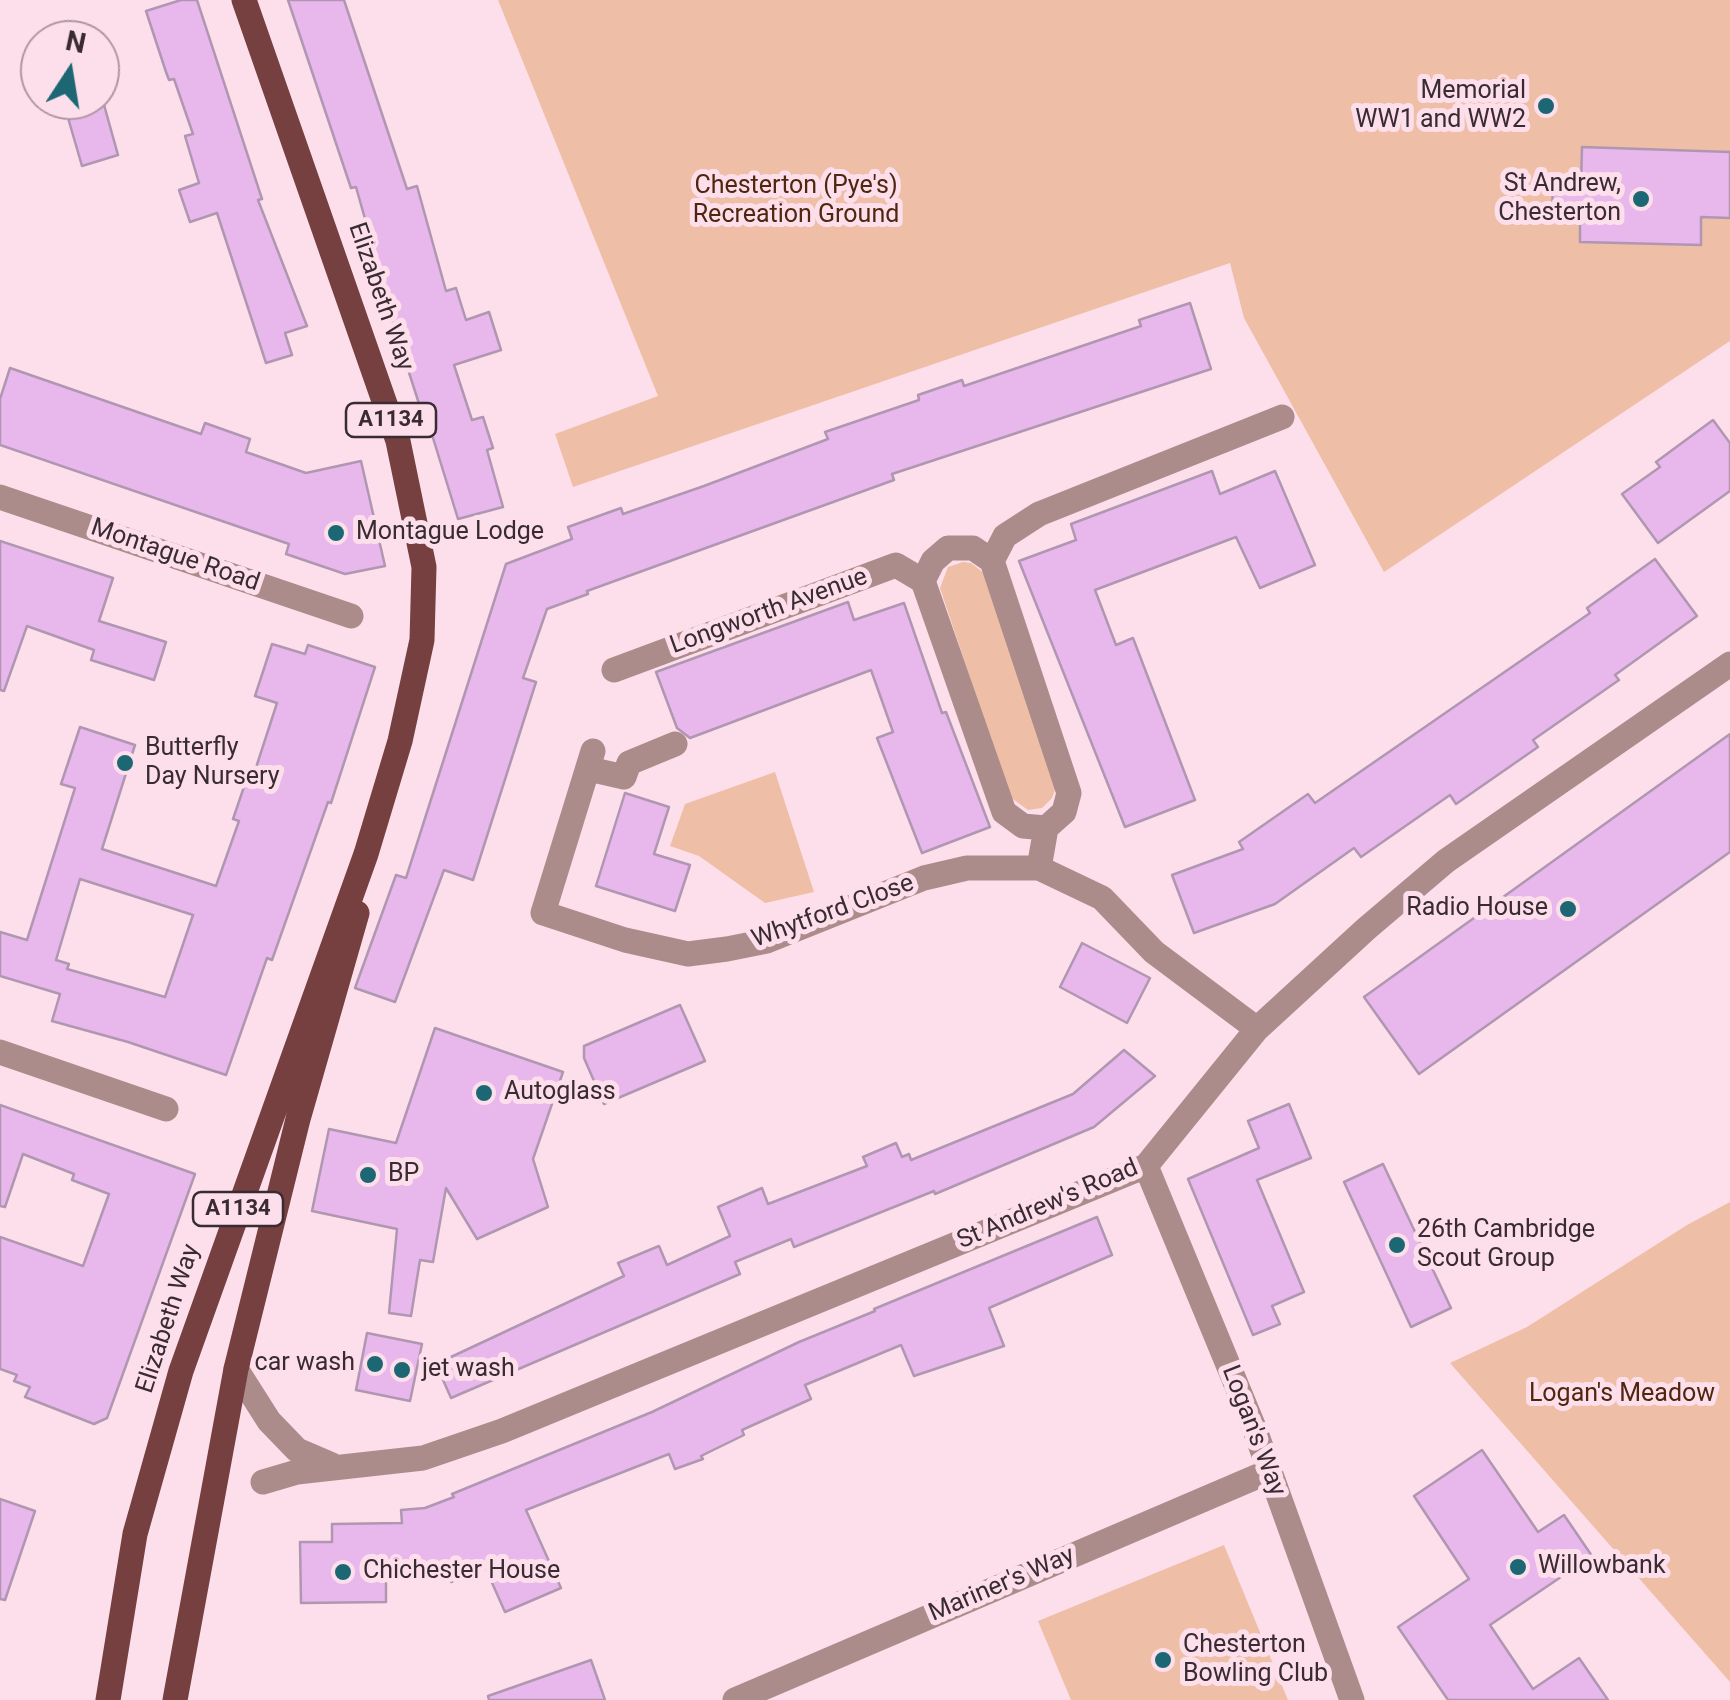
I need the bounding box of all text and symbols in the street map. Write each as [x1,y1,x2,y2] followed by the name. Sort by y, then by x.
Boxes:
[20,20,120,120] north arrow
[63,24,89,60] text: N
[1355,77,1526,136] place label: Memorial WW1 and WW2
[1535,95,1557,117] marker: Memorial WW1 and WW2
[1498,170,1621,229] place label: St Andrew, Chesterton
[693,172,899,231] park label: Chesterton (Pye's) Recreation Ground
[1630,188,1652,210] marker: St Andrew, Chesterton
[341,219,419,375] street label: Elizabeth Way
[346,403,436,437] road number: A1134
[87,513,263,599] street label: Montague Road
[356,518,544,548] place label: Montague Lodge
[325,522,347,544] marker: Montague Lodge
[666,562,872,662] street label: Longworth Avenue
[145,734,280,793] place label: Butterfly Day Nursery
[114,752,136,774] marker: Butterfly Day Nursery
[748,869,918,955] street label: Whytford Close
[1406,894,1548,924] place label: Radio House
[1557,898,1579,920] marker: Radio House
[504,1078,616,1108] place label: Autoglass
[473,1082,495,1104] marker: Autoglass
[953,1153,1143,1257] street label: St Andrew's Road
[388,1160,419,1190] place label: BP
[357,1164,379,1186] marker: BP
[193,1192,283,1226] road number: A1134
[1417,1216,1595,1275] place label: 26th Cambridge Scout Group
[1386,1234,1408,1256] marker: 26th Cambridge Scout Group
[131,1241,207,1397] street label: Elizabeth Way
[255,1349,355,1379] place label: car wash
[364,1353,386,1375] marker: car wash
[422,1355,515,1385] place label: jet wash
[391,1359,413,1381] marker: jet wash
[1214,1361,1292,1501] street label: Logan's Way
[1529,1380,1715,1410] park label: Logan's Meadow
[925,1541,1079,1629] street label: Mariner's Way
[1538,1552,1666,1582] place label: Willowbank
[1507,1556,1529,1578] marker: Willowbank
[363,1557,560,1587] place label: Chichester House
[332,1561,354,1583] marker: Chichester House
[1183,1631,1328,1690] place label: Chesterton Bowling Club
[1152,1649,1174,1671] marker: Chesterton Bowling Club

